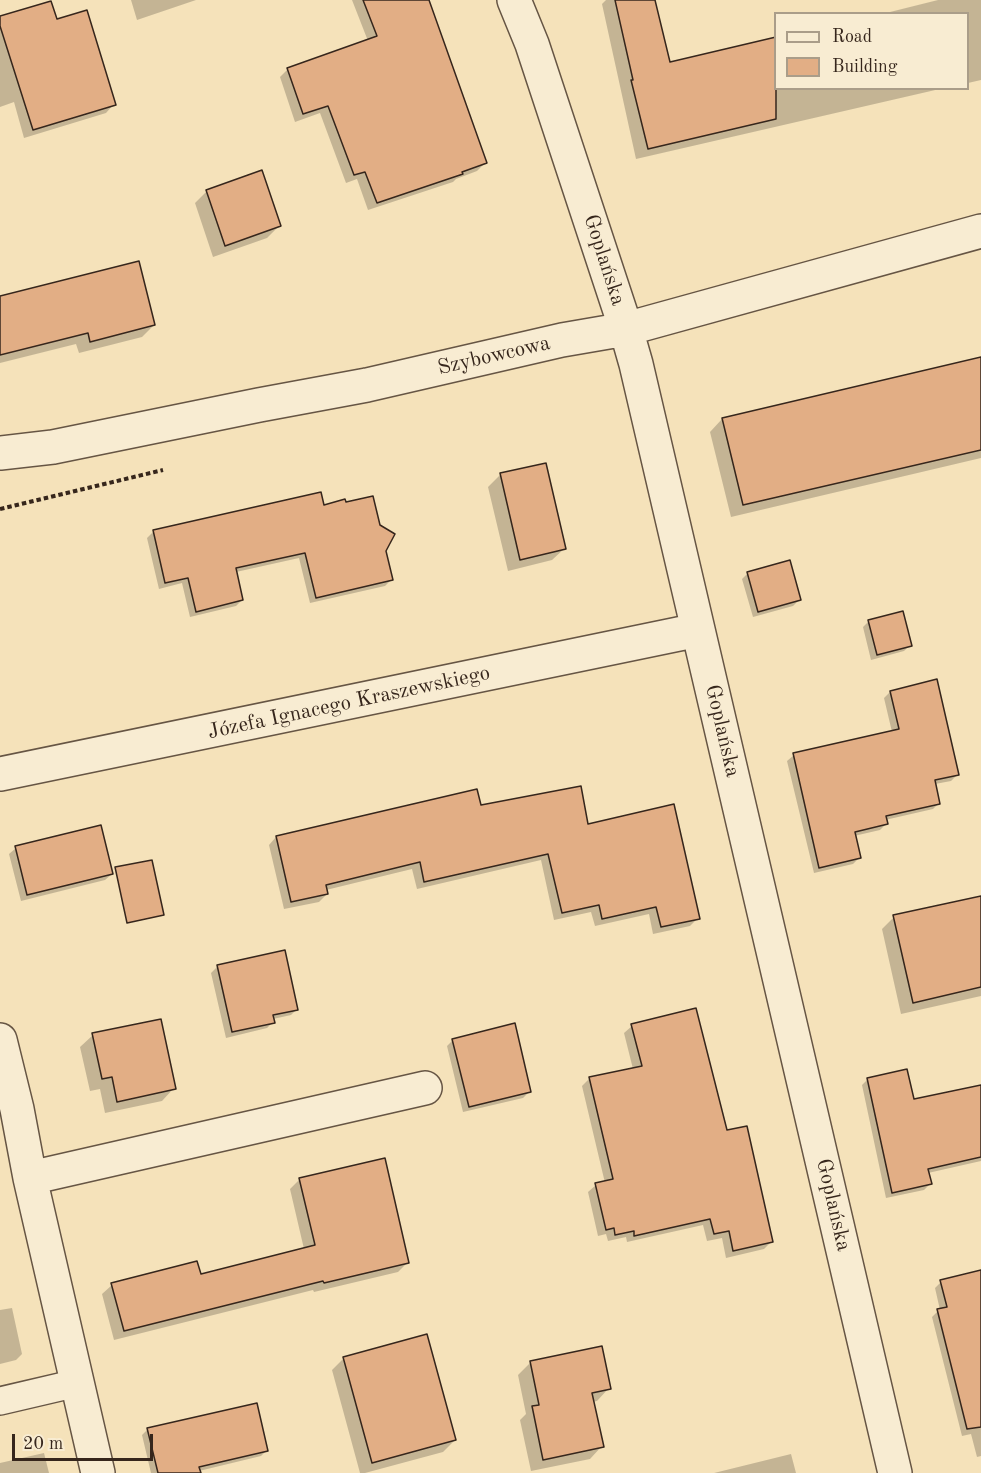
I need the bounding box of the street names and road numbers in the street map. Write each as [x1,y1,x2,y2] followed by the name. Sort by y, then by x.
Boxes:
[577,211,631,309] street label: Goplańska
[435,331,553,381] street label: Szybowcowa
[206,661,492,745] street label: Józefa Ignacego Kraszewskiego
[699,682,745,780] street label: Goplańska
[810,1156,856,1254] street label: Goplańska

